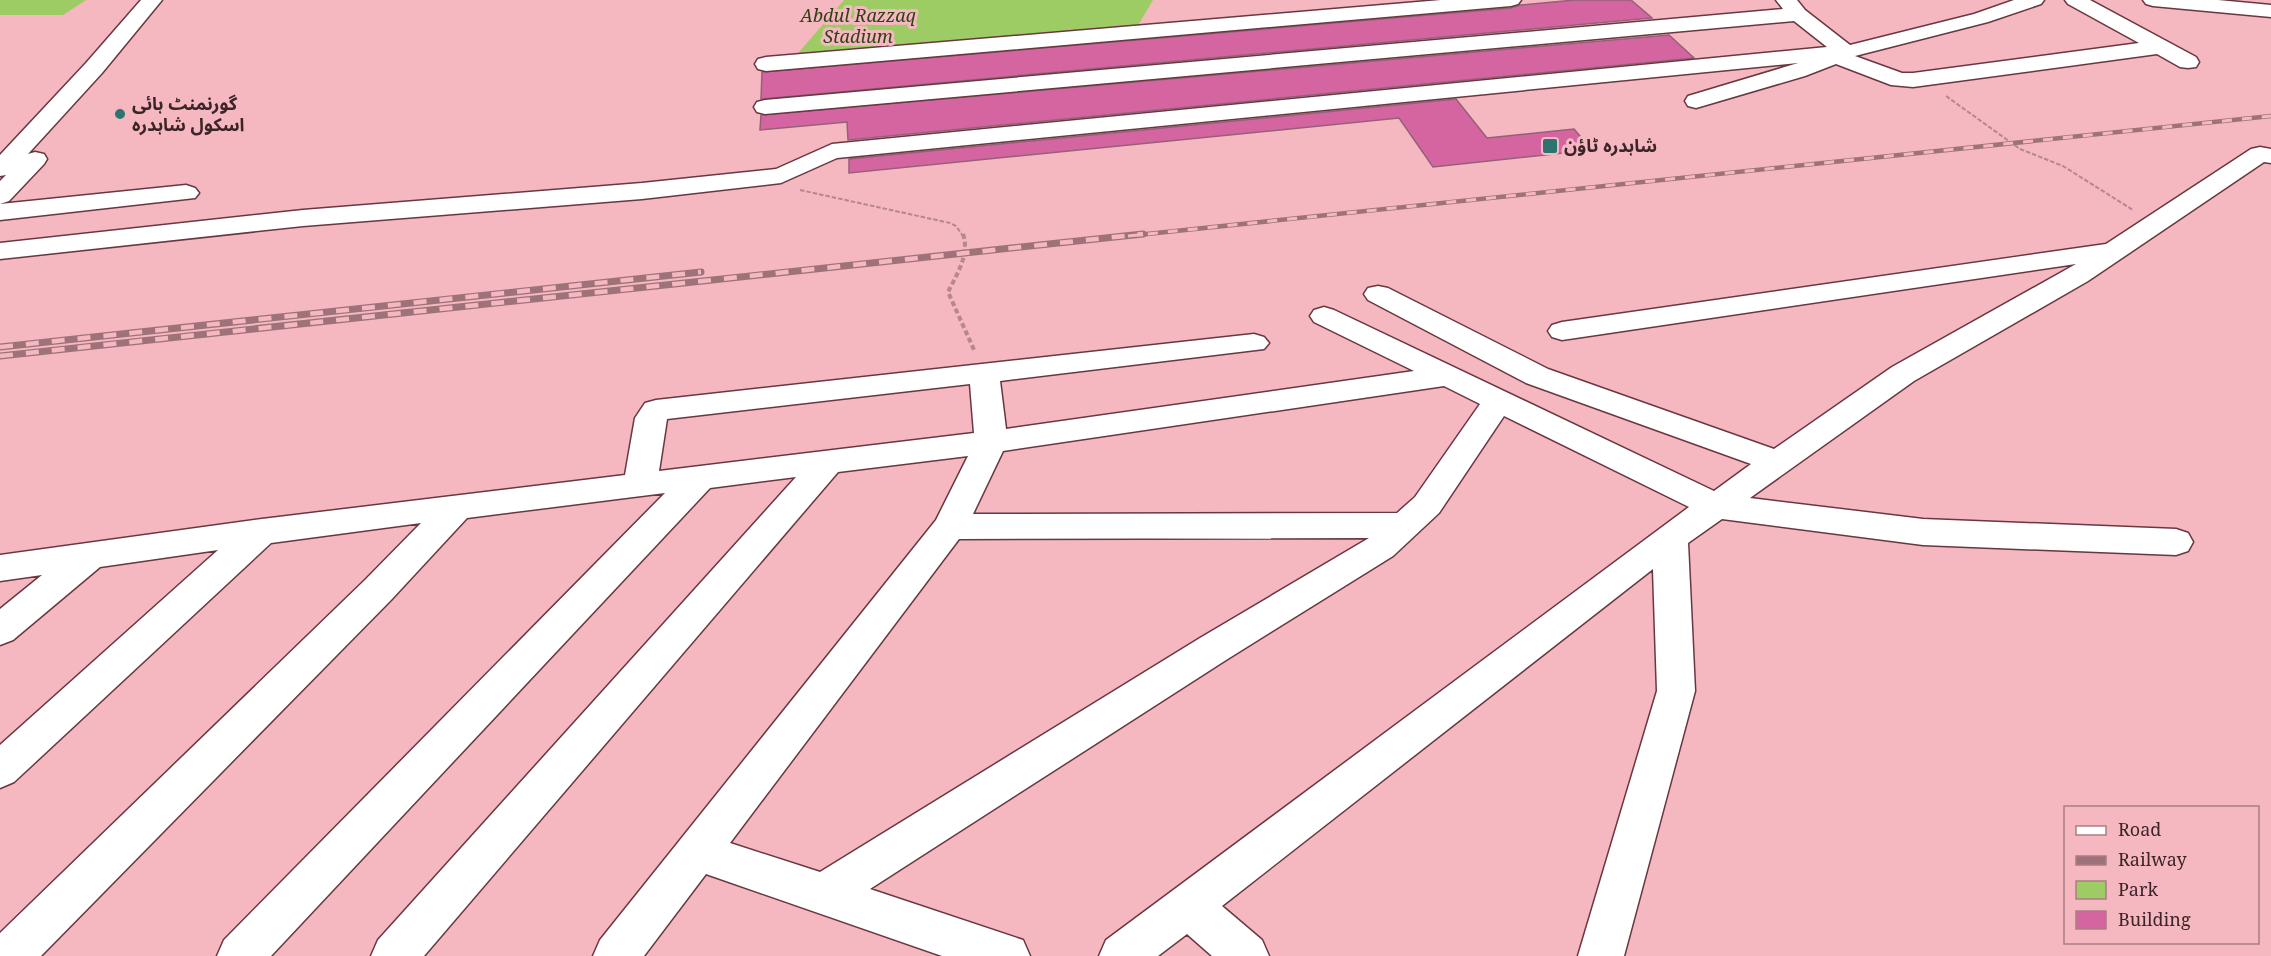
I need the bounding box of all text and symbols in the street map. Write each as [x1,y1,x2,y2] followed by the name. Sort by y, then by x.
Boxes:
[798,3,916,48] park label: Abdul Razzaq Stadium
[132,91,245,136] place label: گورنمنٹ ہائی اسکول شاہدرہ
[113,107,127,121] marker: گورنمنٹ ہائی اسکول شاہدرہ
[1564,133,1657,157] place label: شاہدرہ ٹاؤن
[1541,137,1559,155] marker: شاہدرہ ٹاؤن
[2064,806,2259,944] legend
[2118,817,2161,841] text: Road
[2118,847,2188,871] text: Railway
[2118,877,2158,901] text: Park
[2118,907,2191,931] text: Building

